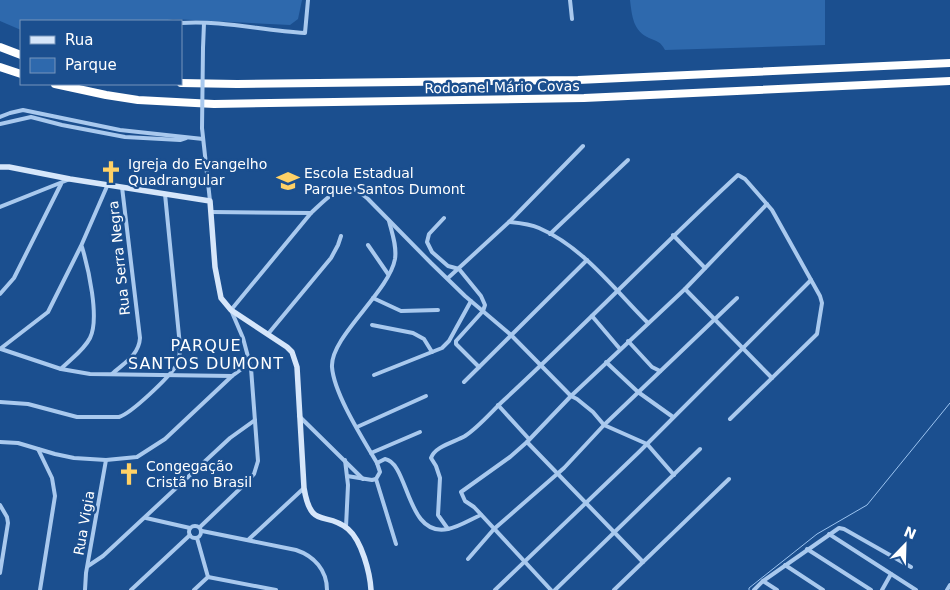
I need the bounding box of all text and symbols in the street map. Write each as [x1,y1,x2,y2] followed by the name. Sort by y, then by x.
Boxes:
[20,20,182,85] legend
[65,31,93,49] text: Rua
[65,56,117,74] text: Parque
[424,78,580,96] street label: Rodoanel Mário Covas
[128,156,267,188] place label: Igreja do Evangelho Quadrangular
[98,159,124,185] church icon: Igreja do Evangelho Quadrangular
[304,165,466,197] place label: Escola Estadual Parque Santos Dumont
[275,168,301,194] school or university icon: Escola Estadual Parque Santos Dumont
[105,200,133,316] street label: Rua Serra Negra
[128,336,284,373] district label: PARQUE SANTOS DUMONT
[146,458,252,490] place label: Congegação Cristã no Brasil
[116,461,142,487] church icon: Congegação Cristã no Brasil
[70,489,98,557] street label: Rua Vigia
[880,520,930,570] north arrow
[902,523,919,543] text: N

